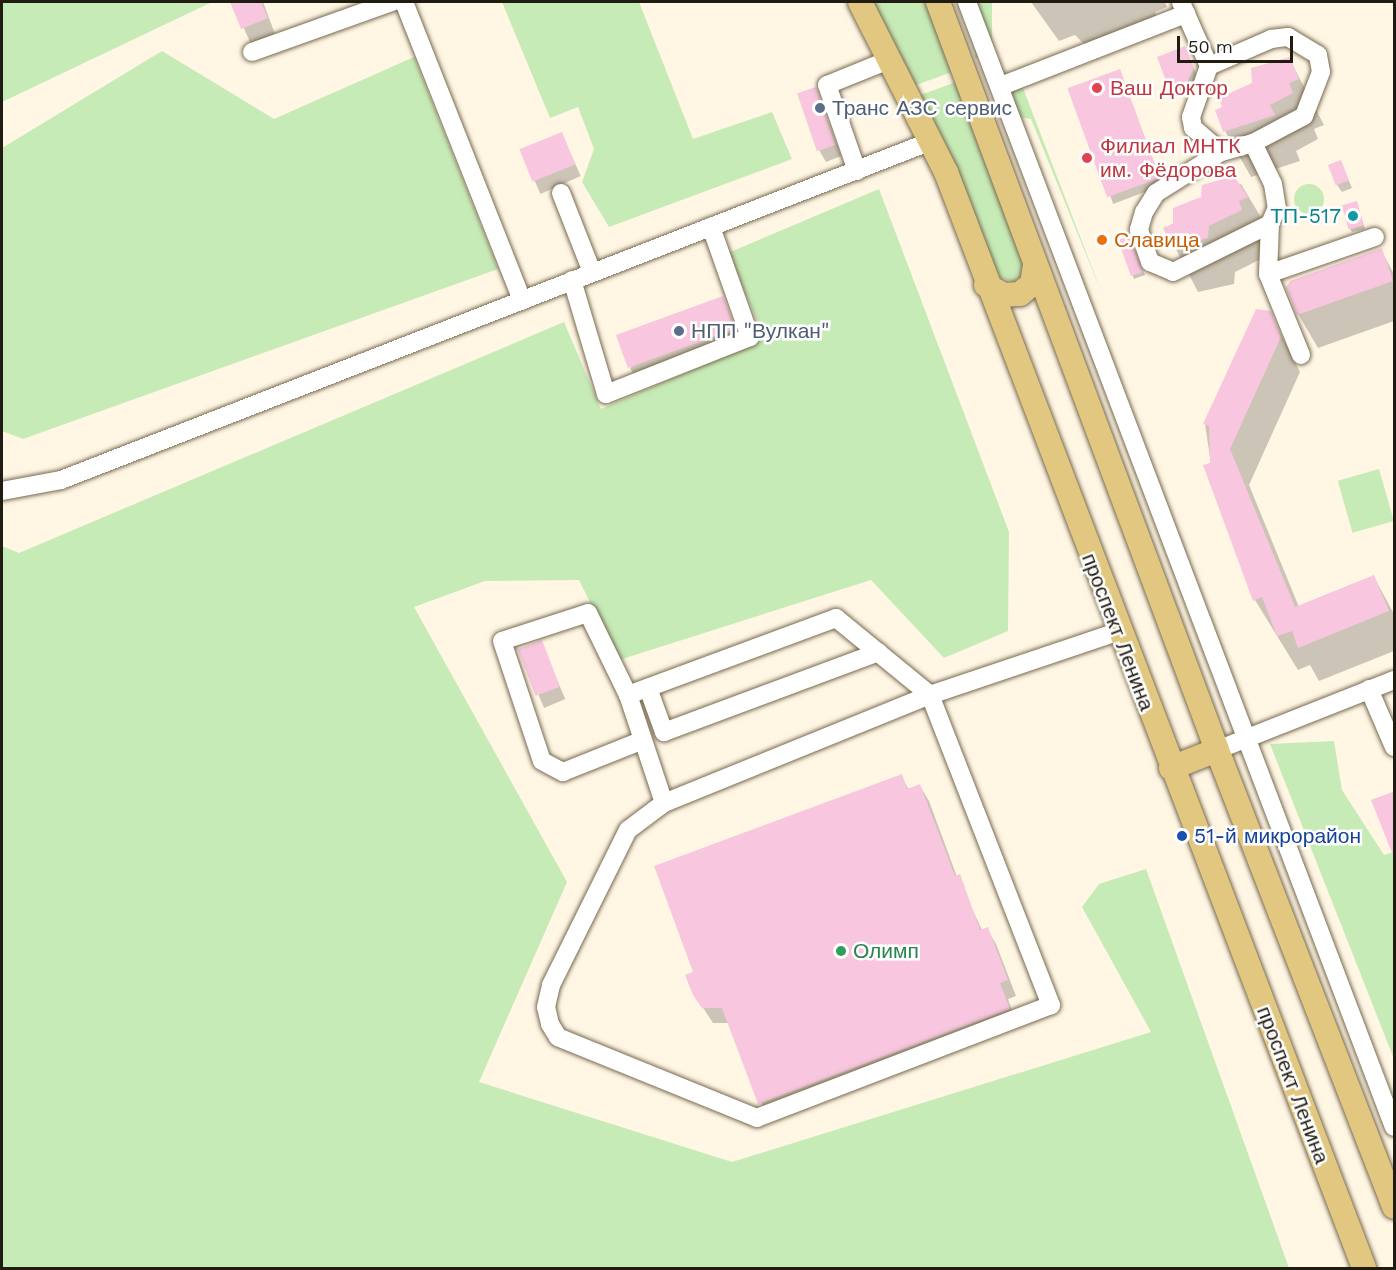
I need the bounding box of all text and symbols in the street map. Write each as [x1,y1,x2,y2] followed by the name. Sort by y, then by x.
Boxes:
[1180,24,1296,62] scale bar
[1188,36,1233,57] text: 50 m
[1110,75,1228,101] place label: Ваш Доктор
[1088,79,1106,97] marker: Ваш Доктор
[832,95,1012,121] place label: Транс АЗС сервис
[813,101,827,115] marker: Транс АЗС сервис
[1100,133,1240,183] place label: Филиал МНТК им. Фёдорова
[1078,149,1096,167] marker: Филиал МНТК им. Фёдорова
[1270,203,1341,229] place label: ТП-517
[1346,209,1360,223] marker: ТП-517
[1114,227,1200,253] place label: Славица
[1095,233,1109,247] marker: Славица
[691,318,829,344] place label: НПП "Вулкан"
[672,324,686,338] marker: НПП "Вулкан"
[1076,550,1160,714] street label: проспект Ленина
[1194,823,1361,849] place label: 51-й микрорайон
[1175,829,1189,843] marker: 51-й микрорайон
[853,938,919,964] place label: Олимп
[834,944,848,958] marker: Олимп
[1251,1003,1335,1167] street label: проспект Ленина

